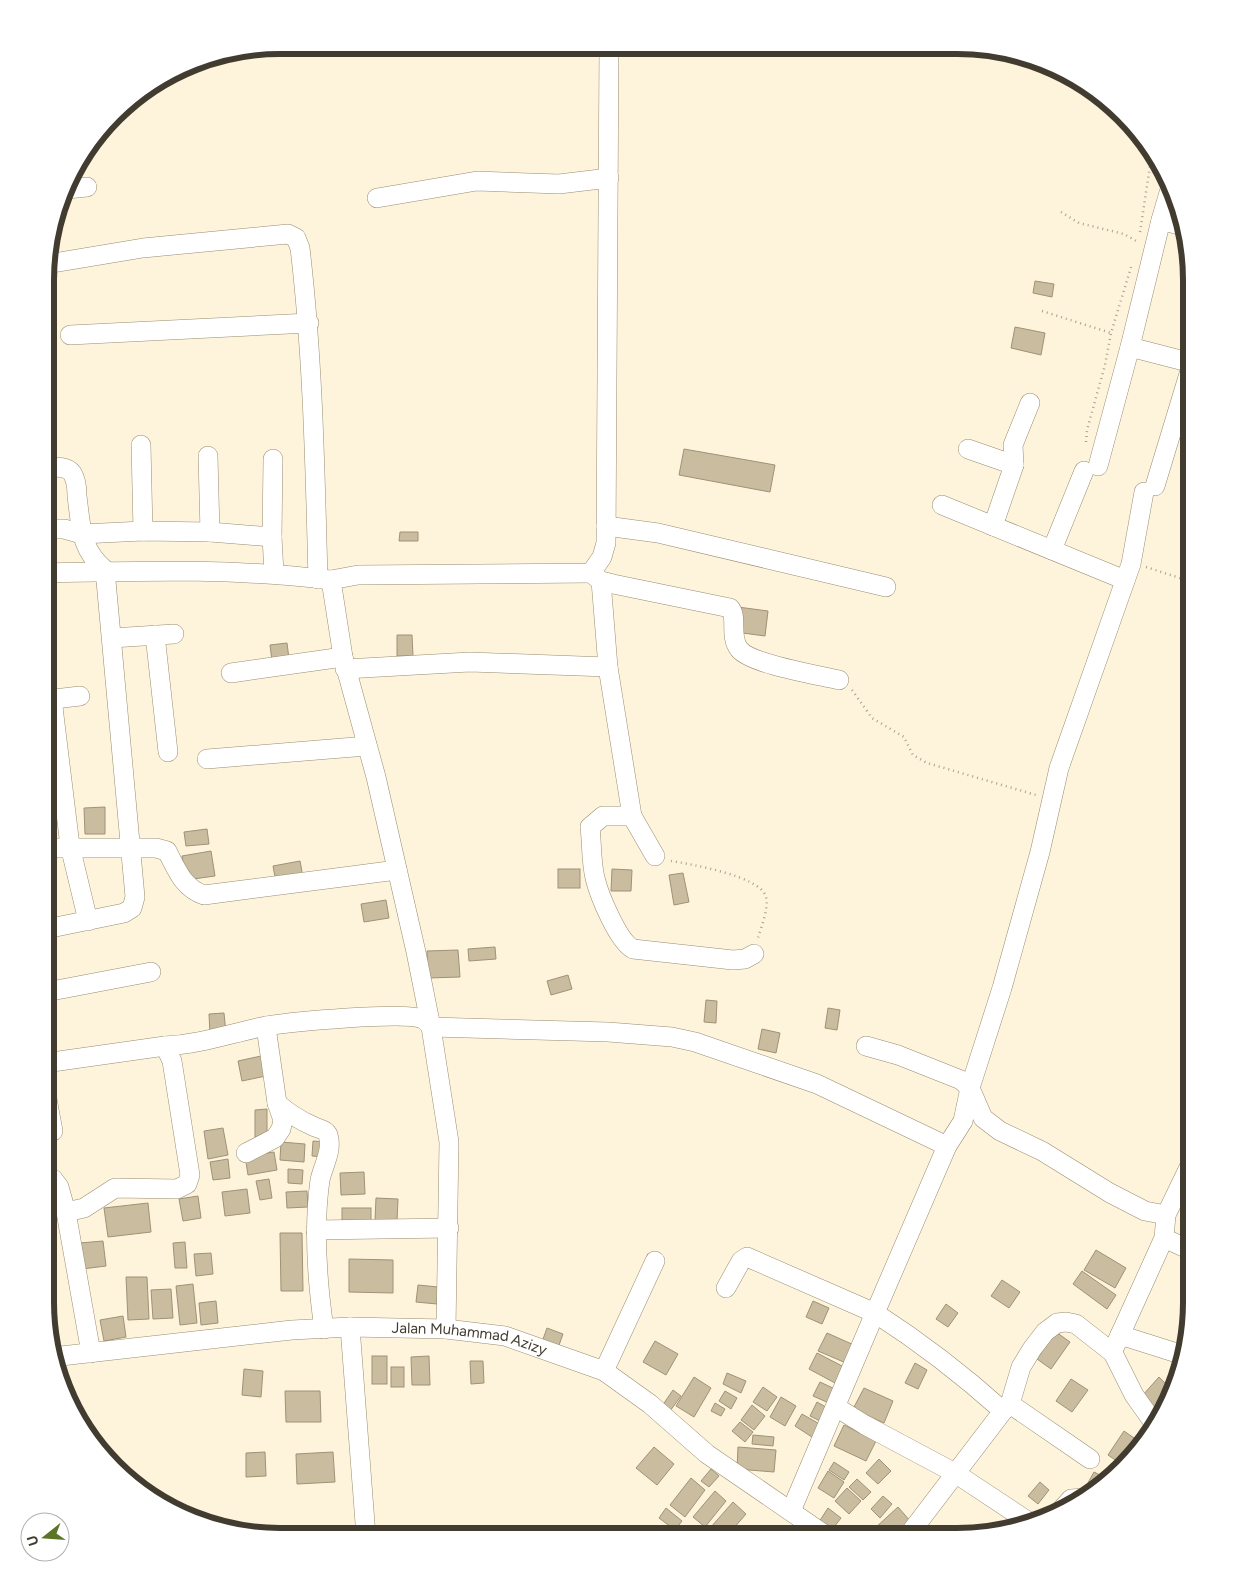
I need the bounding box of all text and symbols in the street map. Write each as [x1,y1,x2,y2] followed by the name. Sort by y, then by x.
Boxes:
[391,1319,549,1359] street label: Jalan Muhammad Azizy
[20,1512,70,1562] north arrow
[23,1533,43,1548] text: U

